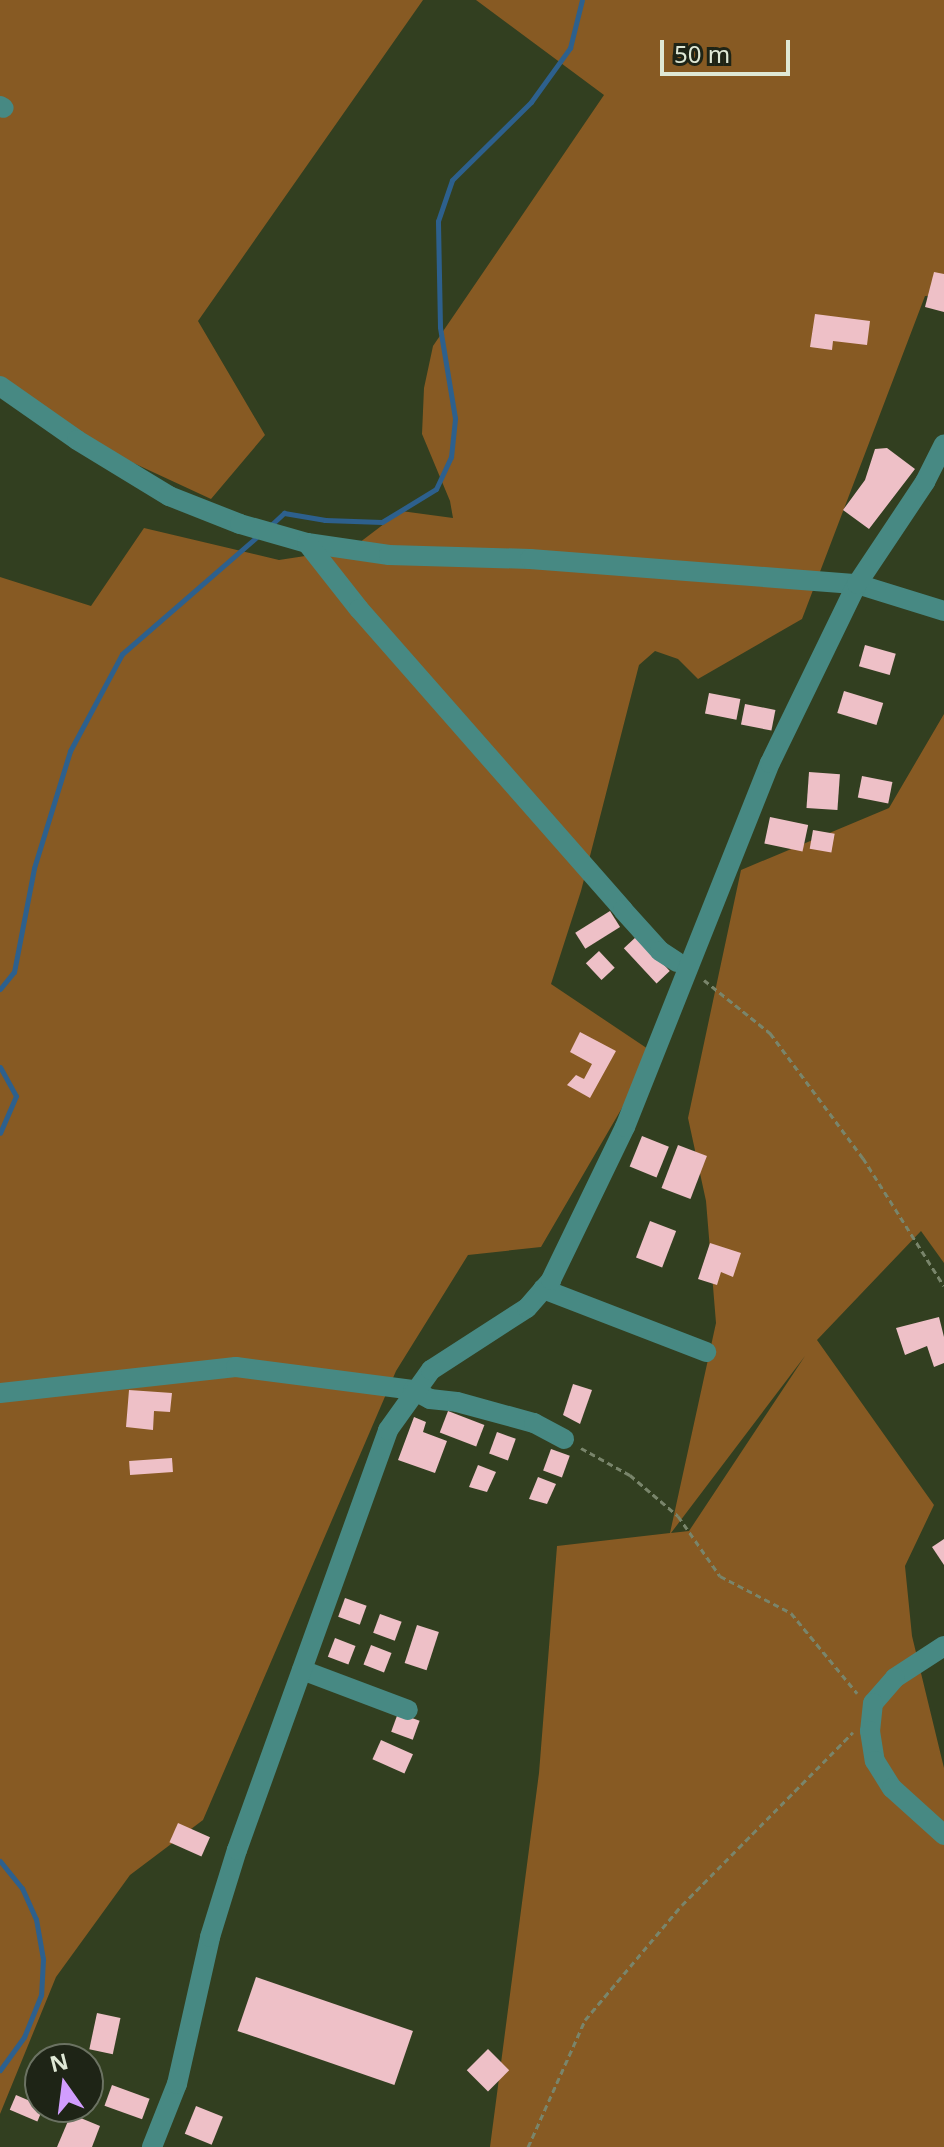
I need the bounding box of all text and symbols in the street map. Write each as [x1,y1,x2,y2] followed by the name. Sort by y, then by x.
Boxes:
[664,24,794,74] scale bar
[674,37,730,70] text: 50 m
[24,2043,104,2123] north arrow
[46,2045,71,2078] text: N

